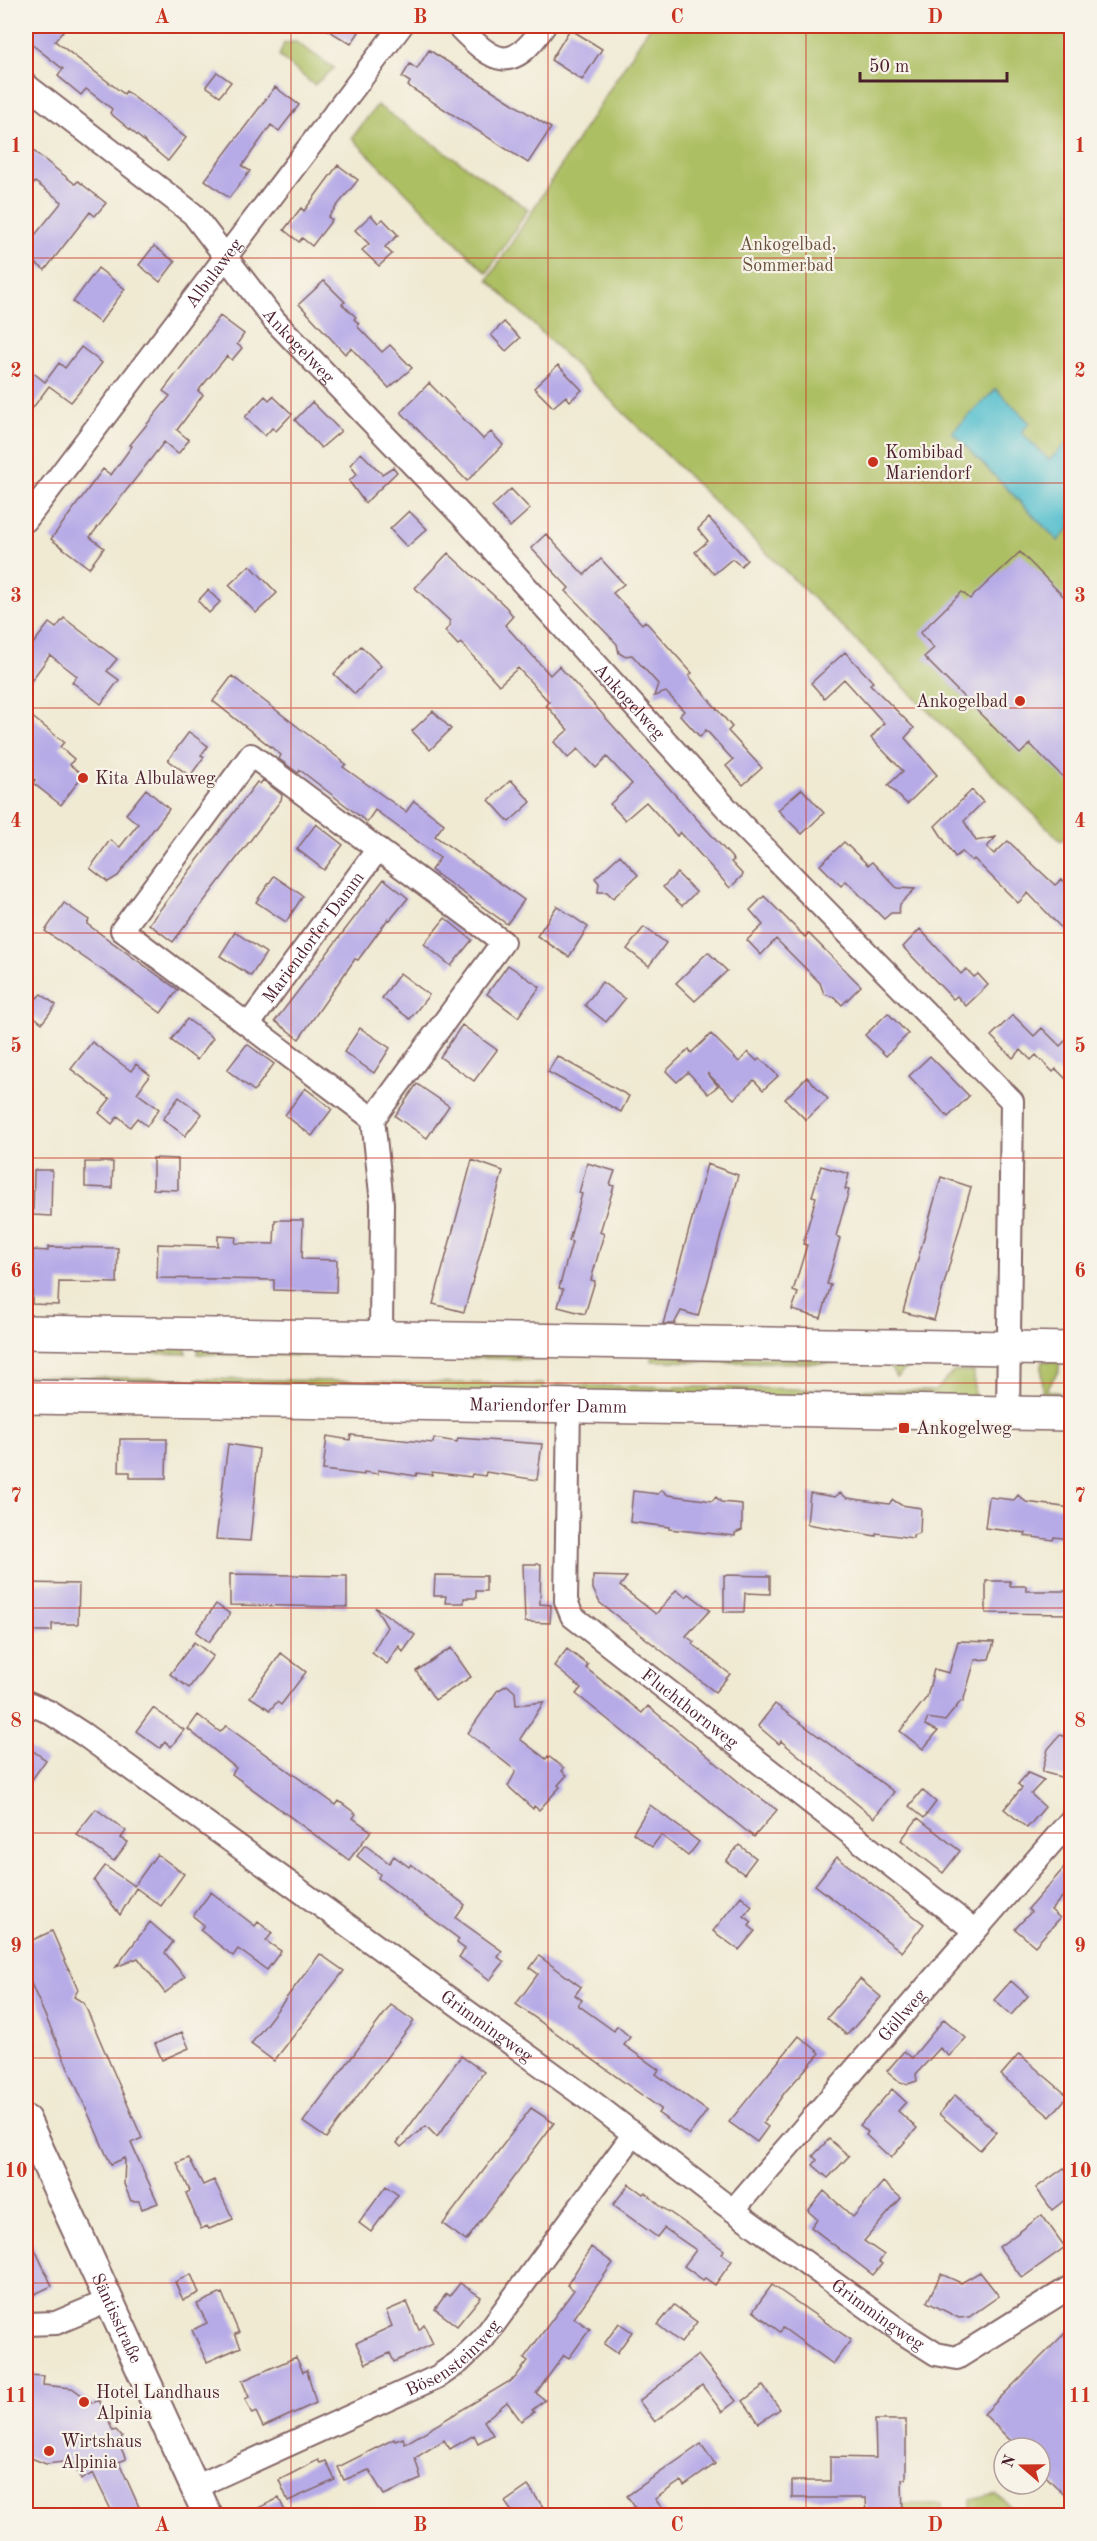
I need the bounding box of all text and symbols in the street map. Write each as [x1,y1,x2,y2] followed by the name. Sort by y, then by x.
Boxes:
[154,8,170,28] text: A
[413,8,427,28] text: B
[670,8,684,28] text: C
[927,8,943,28] text: D
[860,45,1007,83] scale bar
[869,58,909,76] text: 50 m
[10,137,22,157] text: 1
[1074,137,1086,157] text: 1
[182,235,246,312] street label: Albulaweg
[739,236,837,275] park label: Ankogelbad, Sommerbad
[259,305,338,387] street label: Ankogelweg
[10,362,22,382] text: 2
[1074,362,1086,382] text: 2
[885,444,972,483] place label: Kombibad Mariendorf
[866,455,880,469] marker: Kombibad Mariendorf
[10,587,22,607] text: 3
[1074,587,1086,607] text: 3
[590,660,668,744] street label: Ankogelweg
[916,693,1008,711] place label: Ankogelbad
[1013,694,1027,708] marker: Ankogelbad
[95,770,216,788] place label: Kita Albulaweg
[76,771,90,785] marker: Kita Albulaweg
[10,812,22,832] text: 4
[1074,812,1086,832] text: 4
[260,869,368,1007] street label: Mariendorfer Damm
[10,1036,22,1057] text: 5
[1074,1036,1086,1057] text: 5
[10,1262,22,1282] text: 6
[1074,1262,1086,1282] text: 6
[469,1396,627,1417] street label: Mariendorfer Damm
[916,1420,1012,1438] place label: Ankogelweg
[897,1421,911,1435] marker: Ankogelweg
[10,1487,22,1507] text: 7
[1074,1487,1086,1507] text: 7
[638,1666,742,1752] street label: Fluchthornweg
[10,1712,22,1732] text: 8
[1074,1712,1086,1732] text: 8
[10,1937,22,1957] text: 9
[1074,1937,1086,1957] text: 9
[875,1986,930,2045] street label: Göllweg
[437,1987,536,2066] street label: Grimmingweg
[4,2162,28,2182] text: 10
[1068,2162,1092,2182] text: 10
[88,2271,145,2366] street label: Säntisstraße
[828,2276,927,2354] street label: Grimmingweg
[403,2316,504,2400] street label: Bösensteinweg
[96,2384,220,2423] place label: Hotel Landhaus Alpinia
[4,2387,28,2407] text: 11
[1068,2387,1092,2407] text: 11
[77,2395,91,2409] marker: Hotel Landhaus Alpinia
[61,2433,142,2472] place label: Wirtshaus Alpinia
[992,2436,1052,2496] north arrow
[42,2444,56,2458] marker: Wirtshaus Alpinia
[1000,2452,1020,2470] text: N
[154,2516,170,2536] text: A
[413,2516,427,2536] text: B
[670,2516,684,2536] text: C
[927,2516,943,2536] text: D

